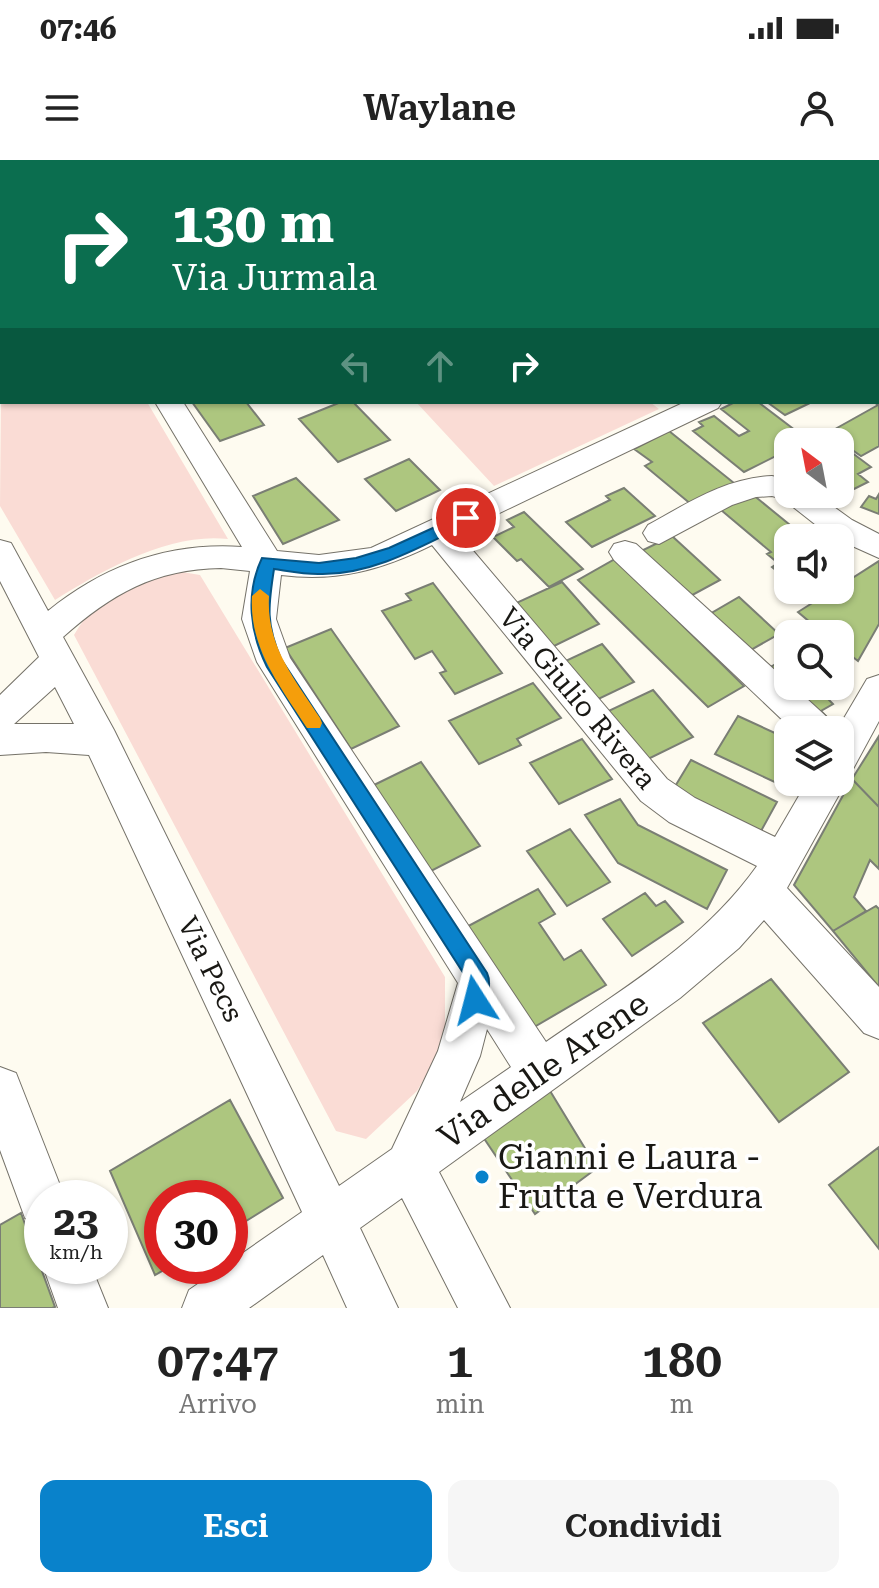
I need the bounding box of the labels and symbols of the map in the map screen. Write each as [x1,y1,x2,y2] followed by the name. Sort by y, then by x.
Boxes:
[774,428,854,508] north arrow
[432,484,500,552] pin
[492,601,663,796] street label: Via Giulio Rivera
[171,911,250,1027] street label: Via Pecs
[433,958,517,1042] position arrow
[430,983,656,1157] street label: Via delle Arene
[498,1137,762,1216] place label: Gianni e Laura - Frutta e Verdura
[473,1168,491,1186] marker: Gianni e Laura - Frutta e Verdura
[144,1180,248,1284] speed limit sign: 30

